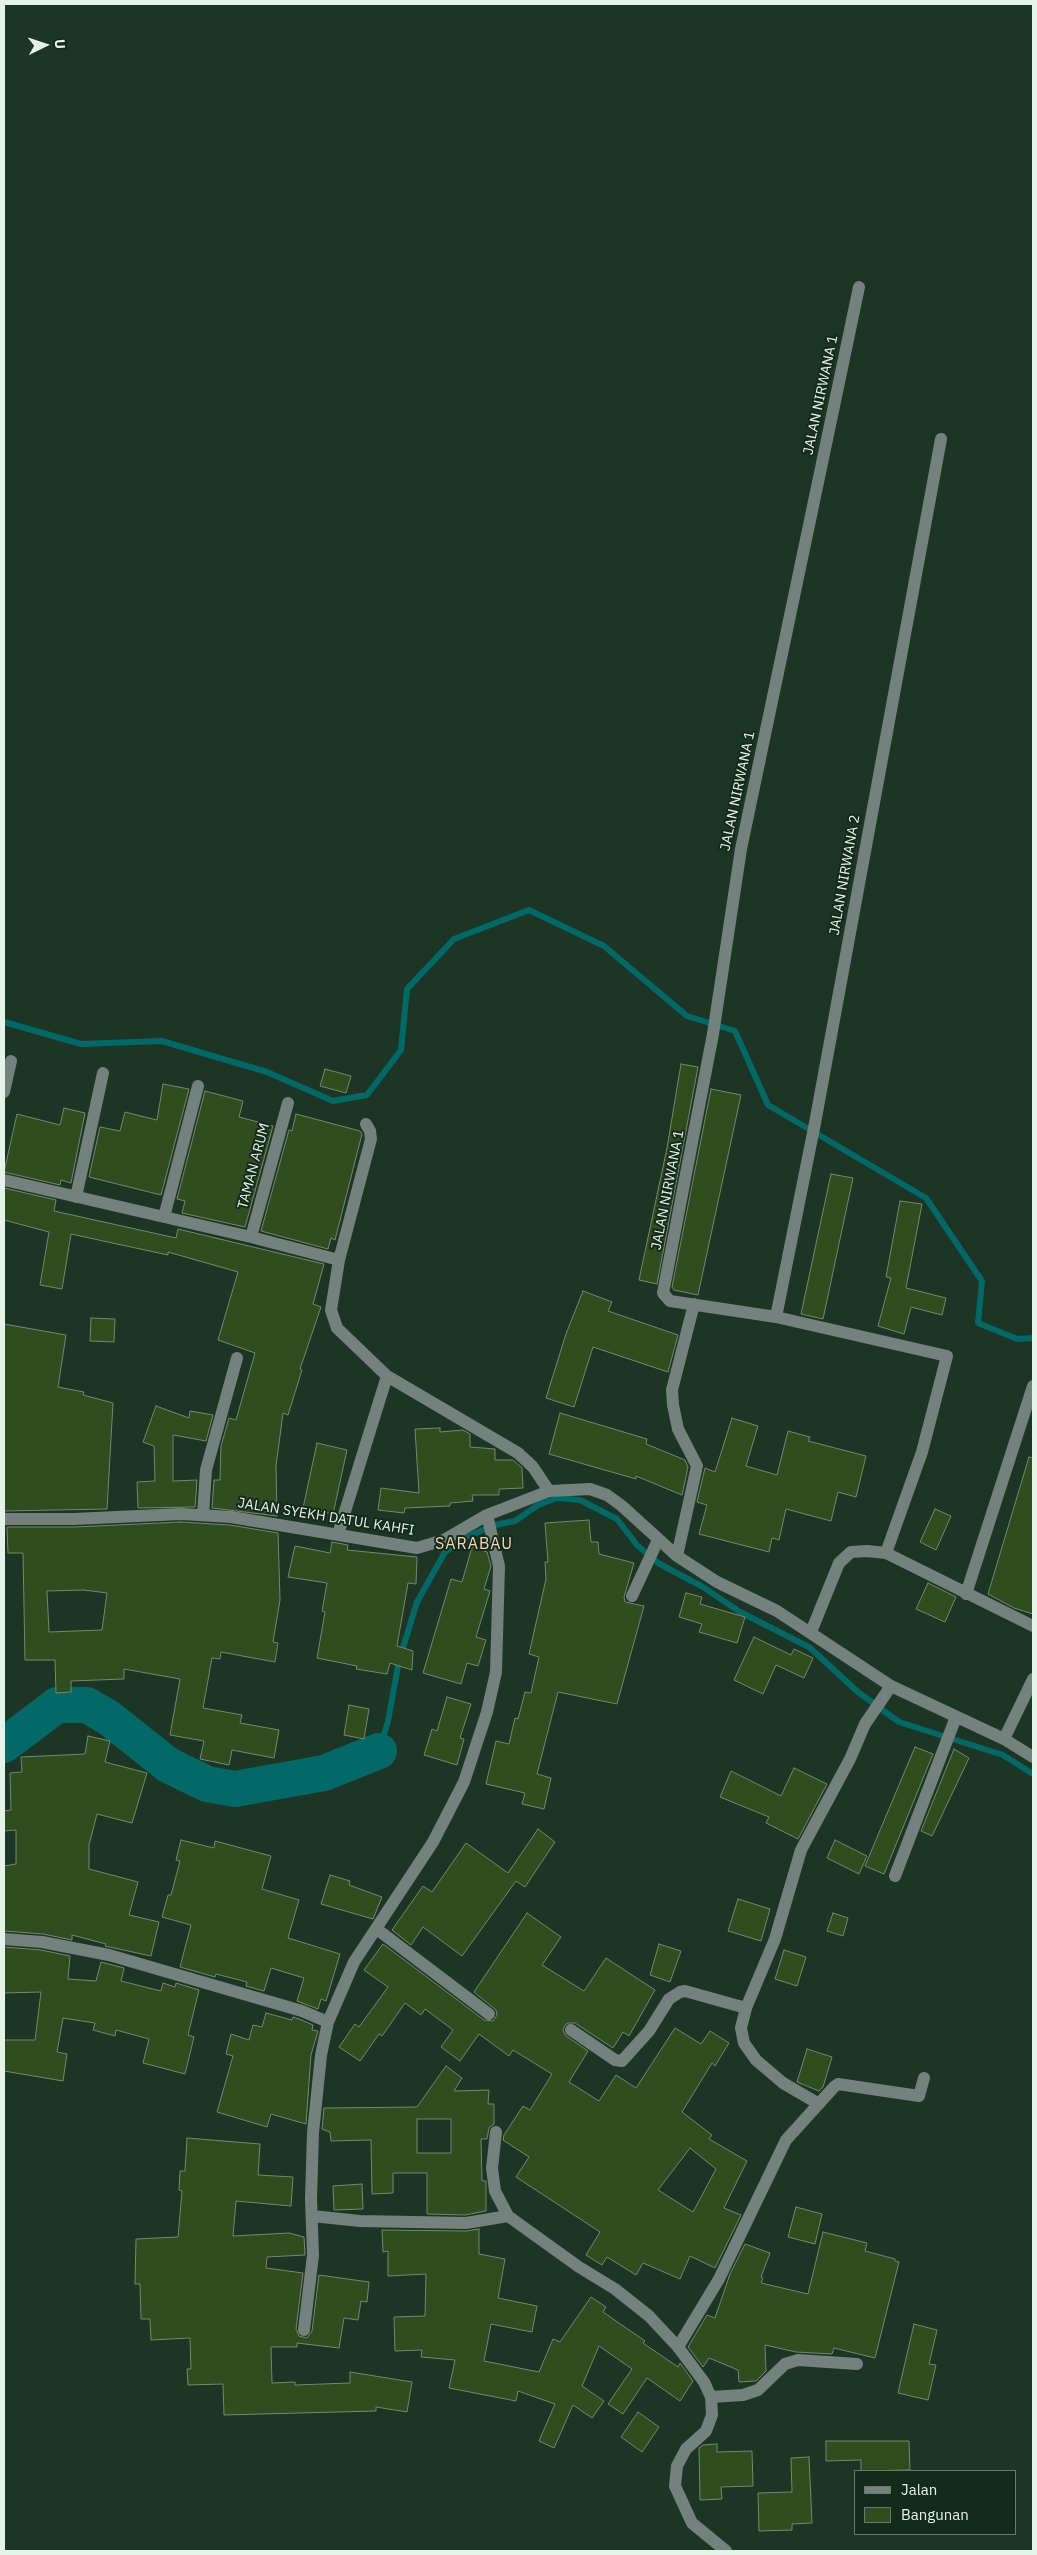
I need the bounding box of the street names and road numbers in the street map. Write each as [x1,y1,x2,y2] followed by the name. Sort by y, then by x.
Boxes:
[800,334,842,456] street label: JALAN NIRWANA 1
[717,730,759,852] street label: JALAN NIRWANA 1
[826,814,864,936] street label: JALAN NIRWANA 2
[234,1121,274,1211] street label: TAMAN ARUM
[648,1129,688,1251] street label: JALAN NIRWANA 1
[237,1495,415,1539] street label: JALAN SYEKH DATUL KAHFI

